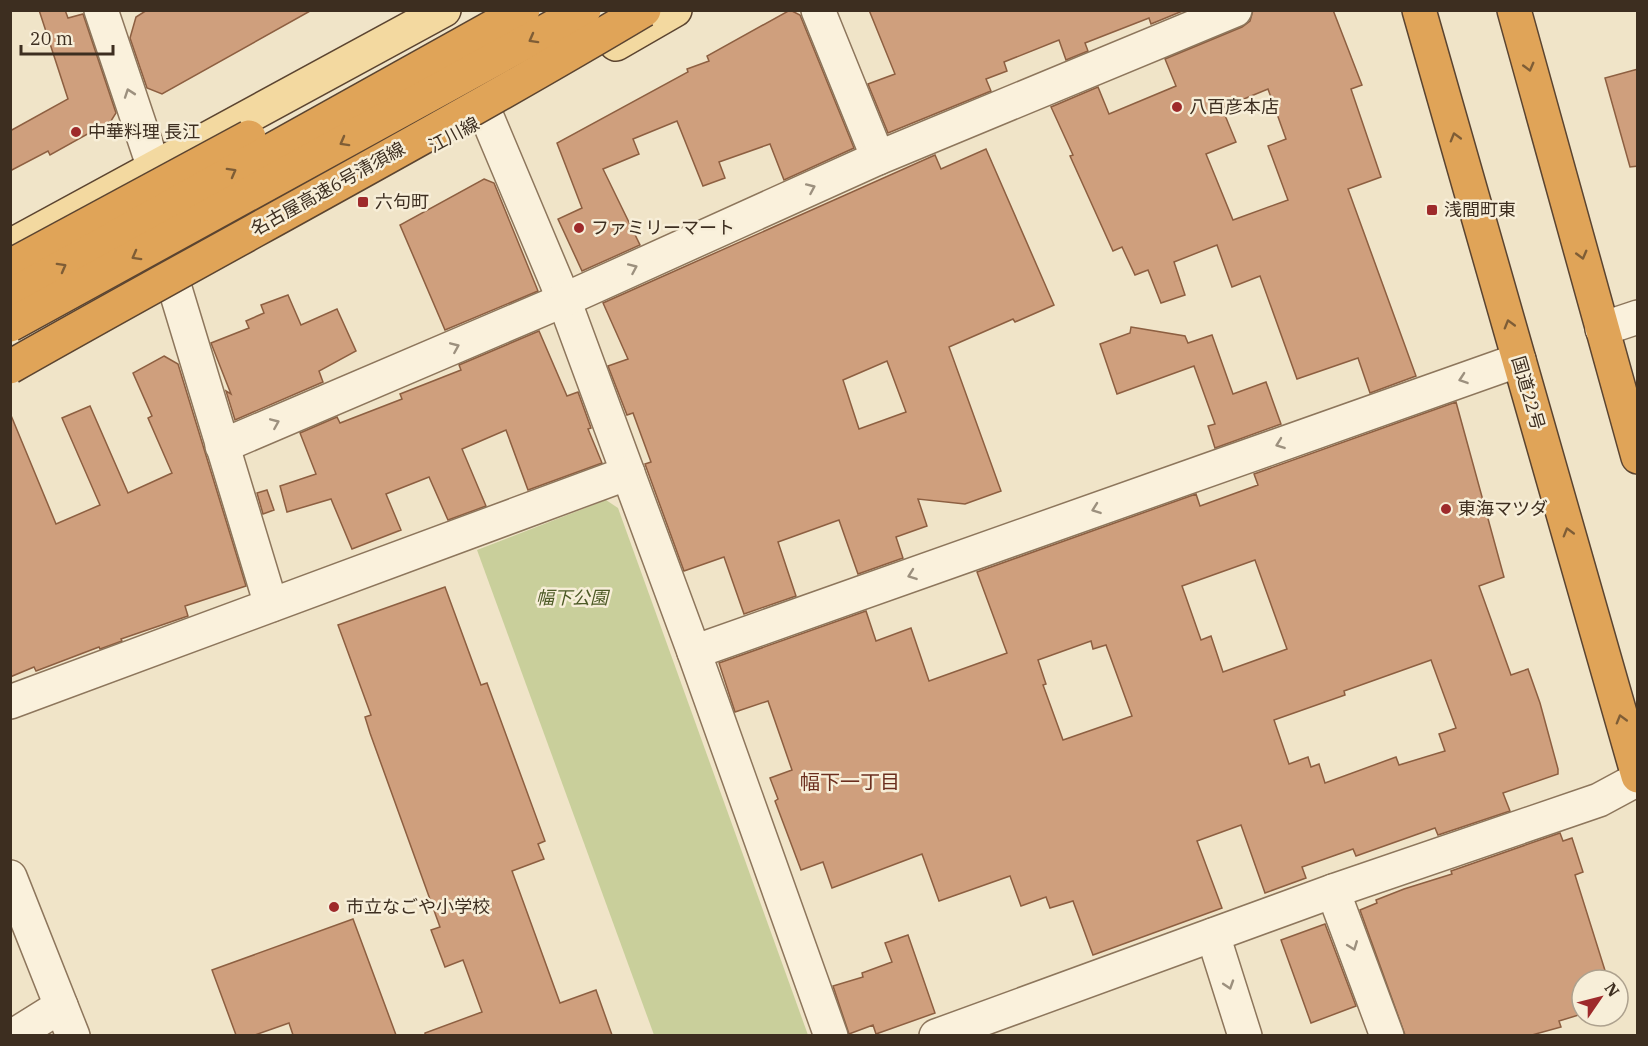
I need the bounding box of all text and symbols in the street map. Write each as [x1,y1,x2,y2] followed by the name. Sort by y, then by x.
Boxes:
[21,18,112,56] scale bar
[30,27,73,50] text: 20 m
[528,32,539,43] one-way arrow
[1522,62,1535,72] one-way arrow
[123,88,136,99] one-way arrow
[1189,95,1279,118] place label: 八百彦本店
[1170,100,1184,114] marker: 八百彦本店
[425,112,483,157] street label: 江川線
[88,120,200,143] place label: 中華料理 長江
[69,125,83,139] marker: 中華料理 長江
[1450,132,1462,142] one-way arrow
[340,135,350,146] one-way arrow
[247,137,409,241] street label: 名古屋高速6号清須線
[226,168,236,179] one-way arrow
[805,183,816,195] one-way arrow
[375,190,429,213] place label: 六句町
[356,195,370,209] marker: 六句町
[1444,198,1516,221] place label: 浅間町東
[1425,203,1439,217] marker: 浅間町東
[591,216,735,239] place label: ファミリーマート
[572,221,586,235] marker: ファミリーマート
[132,249,142,260] one-way arrow
[1574,250,1587,260] one-way arrow
[55,263,66,274] one-way arrow
[627,264,638,276] one-way arrow
[1504,319,1516,330] one-way arrow
[448,342,459,354] one-way arrow
[1507,353,1550,432] street label: 国道22号
[1459,371,1469,384] one-way arrow
[269,418,280,430] one-way arrow
[1275,437,1286,449] one-way arrow
[1458,497,1548,520] place label: 東海マツダ
[1091,502,1102,515] one-way arrow
[1439,502,1453,516] marker: 東海マツダ
[1563,527,1575,538] one-way arrow
[907,567,918,580] one-way arrow
[536,586,611,609] park label: 幅下公園
[1616,714,1629,724] one-way arrow
[800,768,900,795] district label: 幅下一丁目
[346,895,490,918] place label: 市立なごや小学校
[327,900,341,914] marker: 市立なごや小学校
[1346,940,1359,951] one-way arrow
[1570,968,1630,1028] north arrow
[1600,978,1624,1000] text: N
[1222,979,1234,990] one-way arrow

